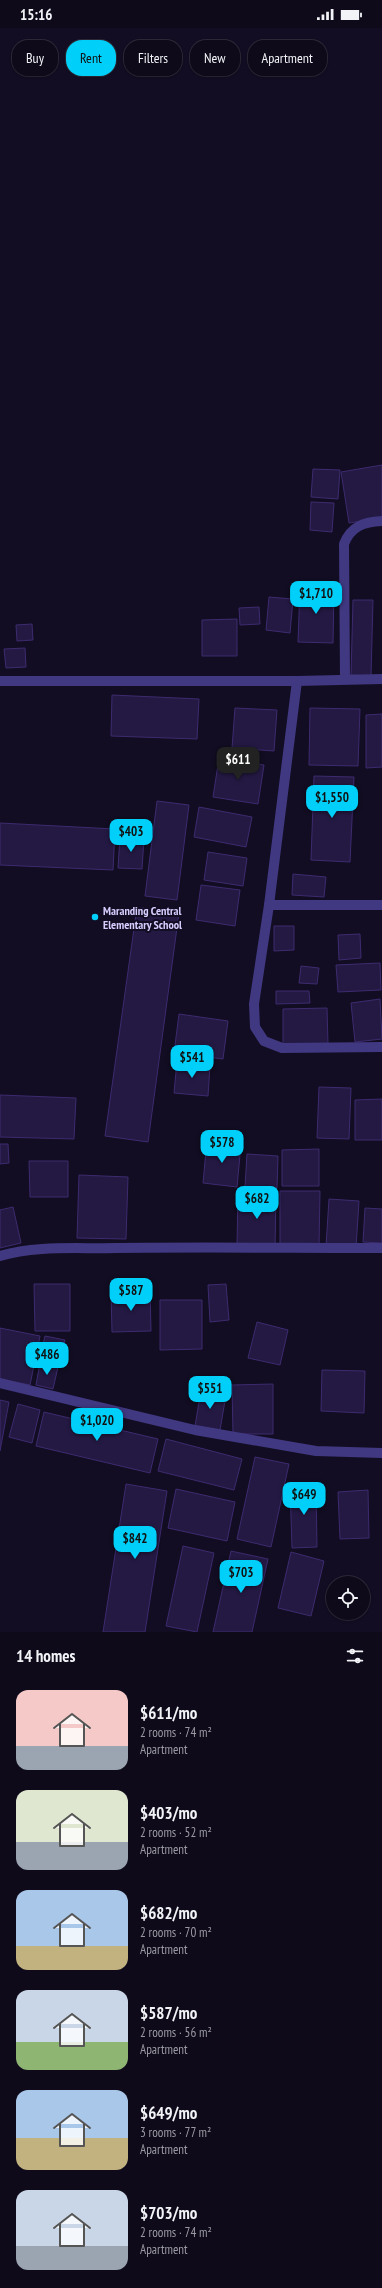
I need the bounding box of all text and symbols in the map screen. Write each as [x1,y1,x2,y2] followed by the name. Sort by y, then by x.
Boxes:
[20,5,52,24] text: 15:16
[12,40,58,76] chip: Buy
[66,40,116,76] chip: Rent
[124,40,182,76] chip: Filters
[190,40,240,76] chip: New
[248,40,327,76] chip: Apartment
[283,581,349,615] pin: $1,710
[299,585,333,602] text: $1,710
[214,747,262,781] pin: $611
[226,751,250,768] text: $611
[299,785,365,819] pin: $1,550
[315,789,349,806] text: $1,550
[107,819,155,853] pin: $403
[119,823,143,840] text: $403
[103,903,182,932] place label: Maranding Central Elementary School
[90,912,100,922] marker: Maranding Central Elementary School
[168,1045,216,1079] pin: $541
[180,1049,204,1066] text: $541
[198,1130,246,1164] pin: $578
[210,1134,234,1151] text: $578
[233,1186,281,1220] pin: $682
[245,1190,269,1207] text: $682
[107,1278,155,1312] pin: $587
[119,1282,143,1299] text: $587
[23,1342,71,1376] pin: $486
[35,1346,59,1363] text: $486
[186,1376,234,1410] pin: $551
[198,1380,222,1397] text: $551
[64,1408,130,1442] pin: $1,020
[80,1412,114,1429] text: $1,020
[280,1482,328,1516] pin: $649
[292,1486,316,1503] text: $649
[111,1526,159,1560] pin: $842
[123,1530,147,1547] text: $842
[217,1560,265,1594] pin: $703
[229,1564,253,1581] text: $703
[326,1576,370,1620] map controls
[326,1576,370,1620] button: locate
[16,1645,75,1667] text: 14 homes
[344,1645,366,1667] icon: filters
[140,1702,197,1724] text: $611/mo
[48,1706,96,1754] icon: home
[140,1724,212,1741] text: 2 rooms · 74 m²
[140,1741,188,1758] text: Apartment
[140,1802,197,1824] text: $403/mo
[48,1806,96,1854] icon: home
[140,1824,212,1841] text: 2 rooms · 52 m²
[140,1841,188,1858] text: Apartment
[140,1902,197,1924] text: $682/mo
[48,1906,96,1954] icon: home
[140,1924,212,1941] text: 2 rooms · 70 m²
[140,1941,188,1958] text: Apartment
[140,2002,197,2024] text: $587/mo
[48,2006,96,2054] icon: home
[140,2024,212,2041] text: 2 rooms · 56 m²
[140,2041,188,2058] text: Apartment
[140,2102,197,2124] text: $649/mo
[48,2106,96,2154] icon: home
[140,2124,211,2141] text: 3 rooms · 77 m²
[140,2141,188,2158] text: Apartment
[140,2202,197,2224] text: $703/mo
[48,2206,96,2254] icon: home
[140,2224,212,2241] text: 2 rooms · 74 m²
[140,2241,188,2258] text: Apartment

